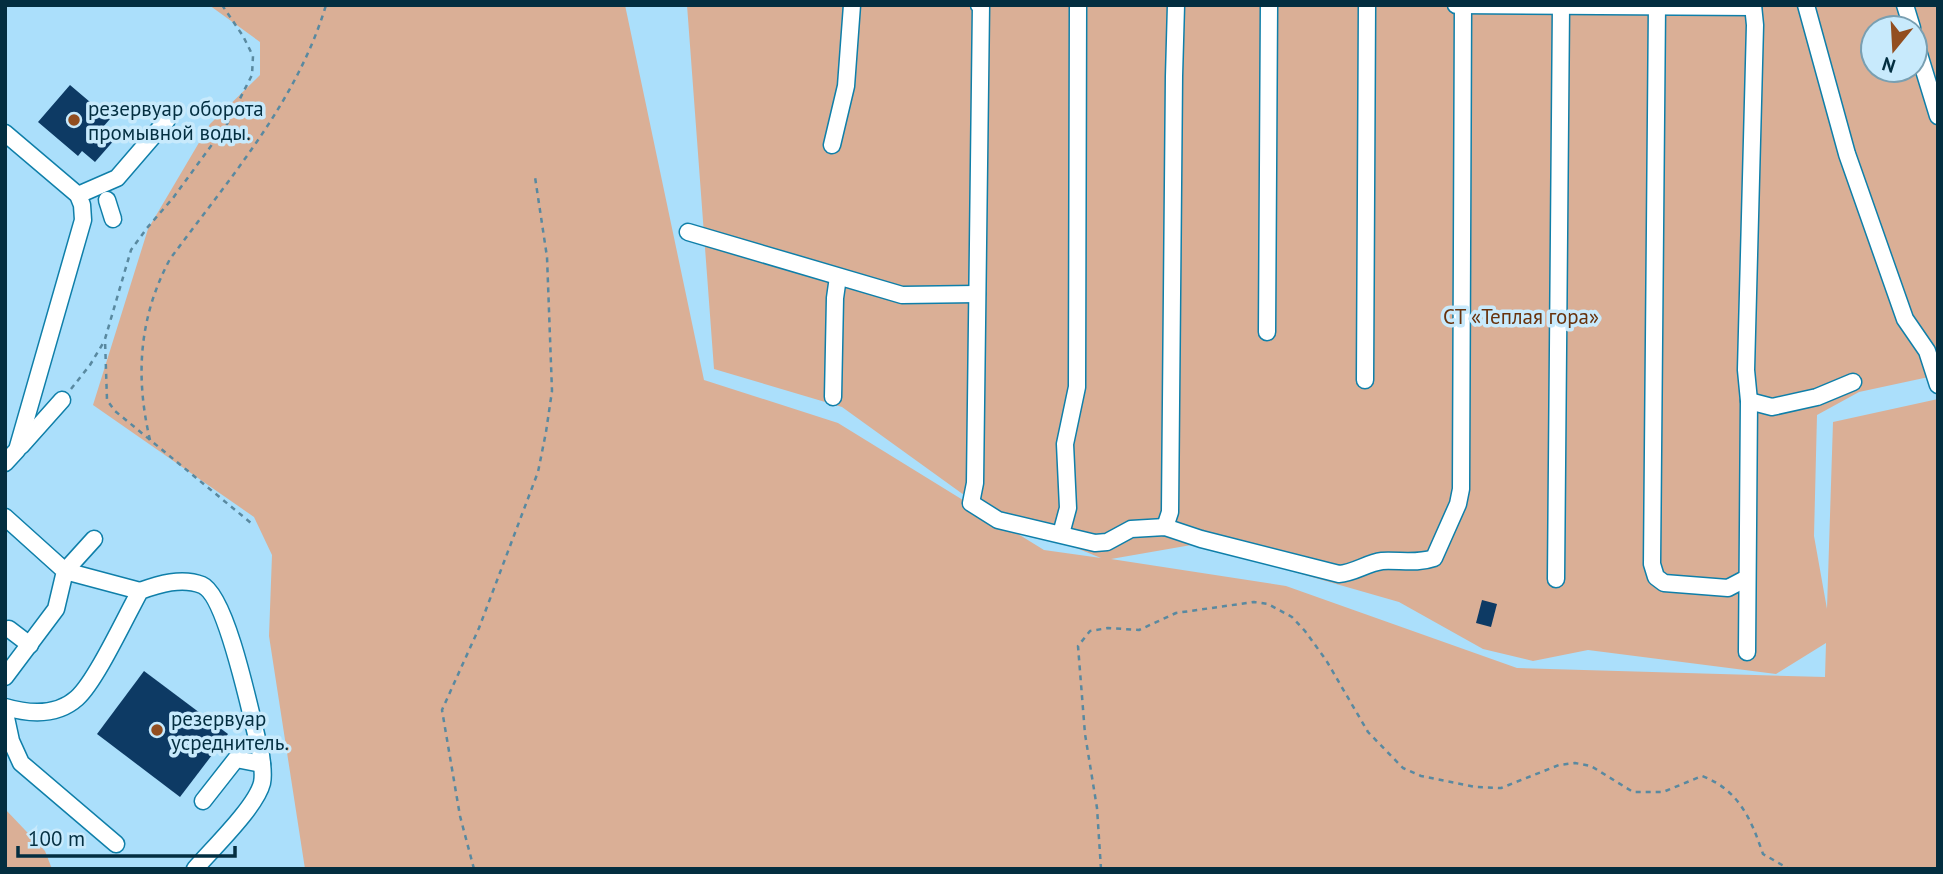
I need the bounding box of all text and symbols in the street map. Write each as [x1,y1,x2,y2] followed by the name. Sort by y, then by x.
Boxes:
[1859,14,1929,84] north arrow
[1879,52,1898,79] text: N
[88,95,264,146] place label: резервуар оборота промывной воды.
[66,112,82,128] marker: резервуар оборота промывной воды.
[1443,303,1599,330] park label: СТ «Теплая гора»
[171,705,289,756] place label: резервуар усреднитель.
[149,722,165,738] marker: резервуар усреднитель.
[18,814,234,858] scale bar
[28,825,85,852] text: 100 m

